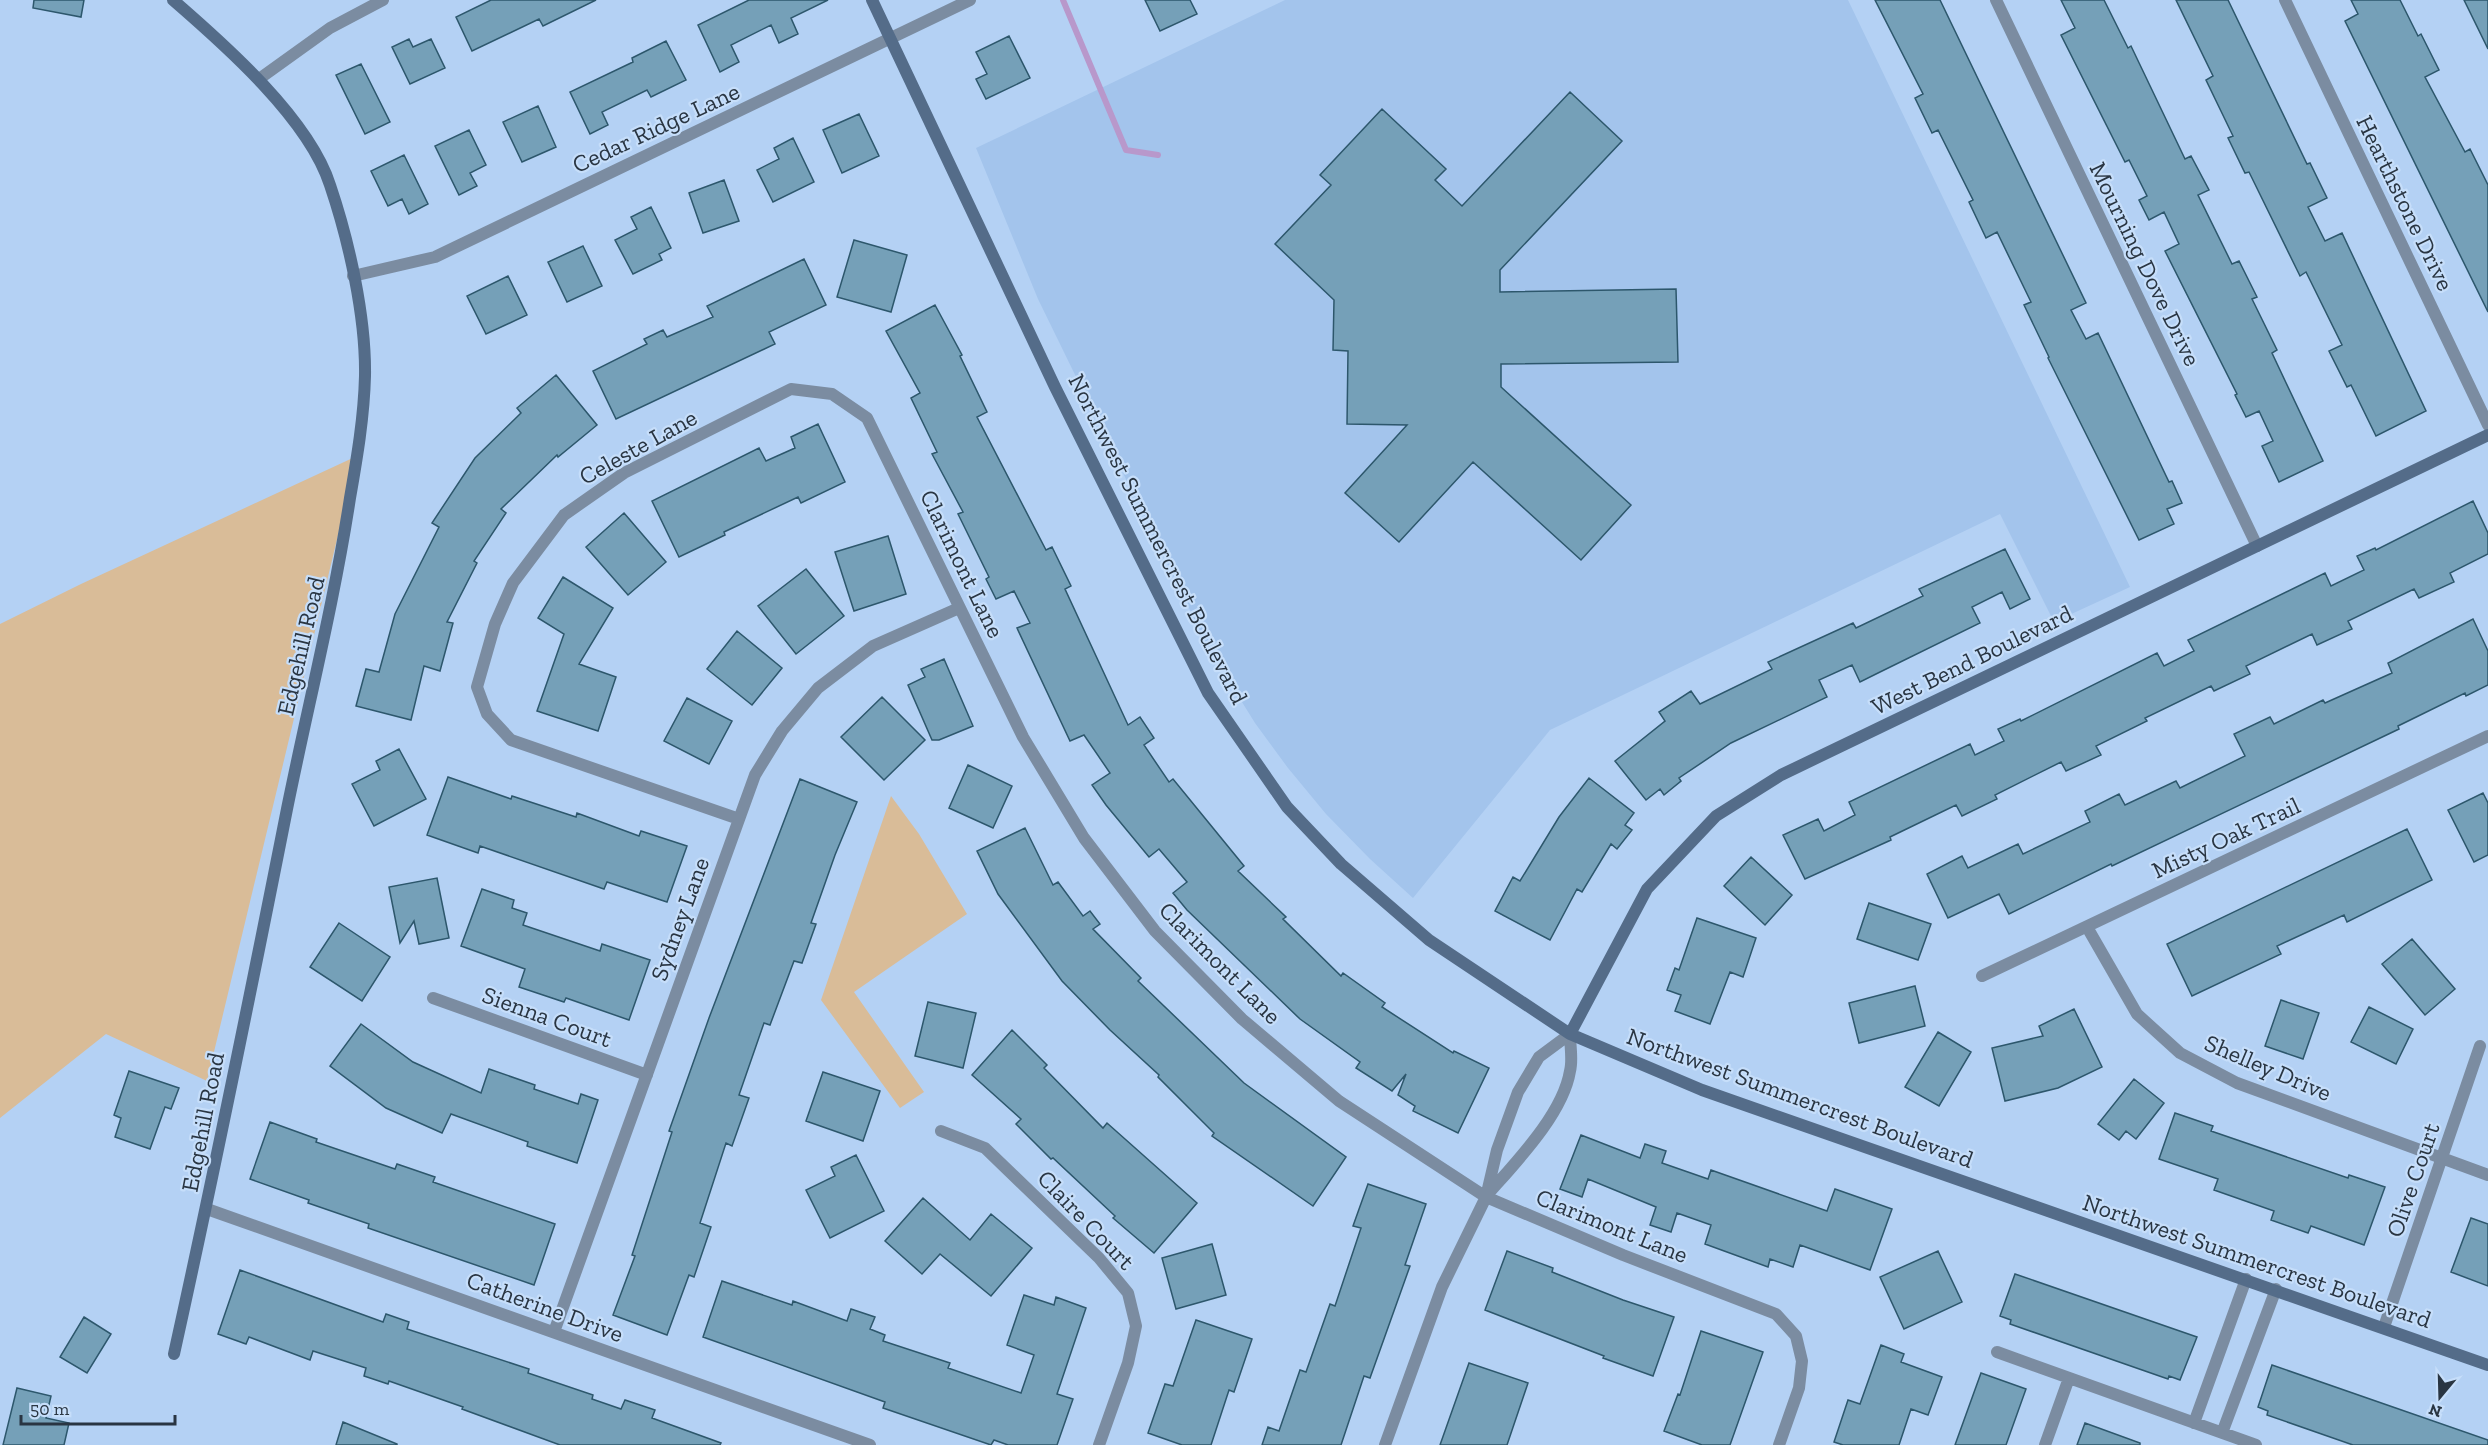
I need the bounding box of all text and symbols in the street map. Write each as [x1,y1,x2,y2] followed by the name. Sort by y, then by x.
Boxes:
[568,76,744,179] street label: Cedar Ridge Lane
[2350,110,2460,295] street label: Hearthstone Drive
[2083,157,2207,370] street label: Mourning Dove Drive
[1062,369,1255,709] street label: Northwest Summercrest Boulevard
[574,402,702,491] street label: Celeste Lane
[914,485,1011,643] street label: Clarimont Lane
[270,574,331,718] street label: Edgehill Road
[1866,598,2077,721] street label: West Bend Boulevard
[2147,791,2305,885] street label: Misty Oak Trail
[644,853,715,984] street label: Sydney Lane
[1153,895,1288,1030] street label: Clarimont Lane
[478,980,616,1053] street label: Sienna Court
[1623,1021,1977,1174] street label: Northwest Summercrest Boulevard
[2201,1028,2336,1107] street label: Shelley Drive
[175,1050,230,1194] street label: Edgehill Road
[2379,1119,2446,1241] street label: Olive Court
[1032,1164,1141,1276] street label: Claire Court
[1532,1182,1692,1269] street label: Clarimont Lane
[2079,1187,2435,1334] street label: Northwest Summercrest Boulevard
[463,1265,627,1348] street label: Catherine Drive
[2410,1367,2470,1427] north arrow
[21,1388,176,1426] scale bar
[30,1398,70,1420] text: 50 m
[2426,1400,2444,1422] text: N

